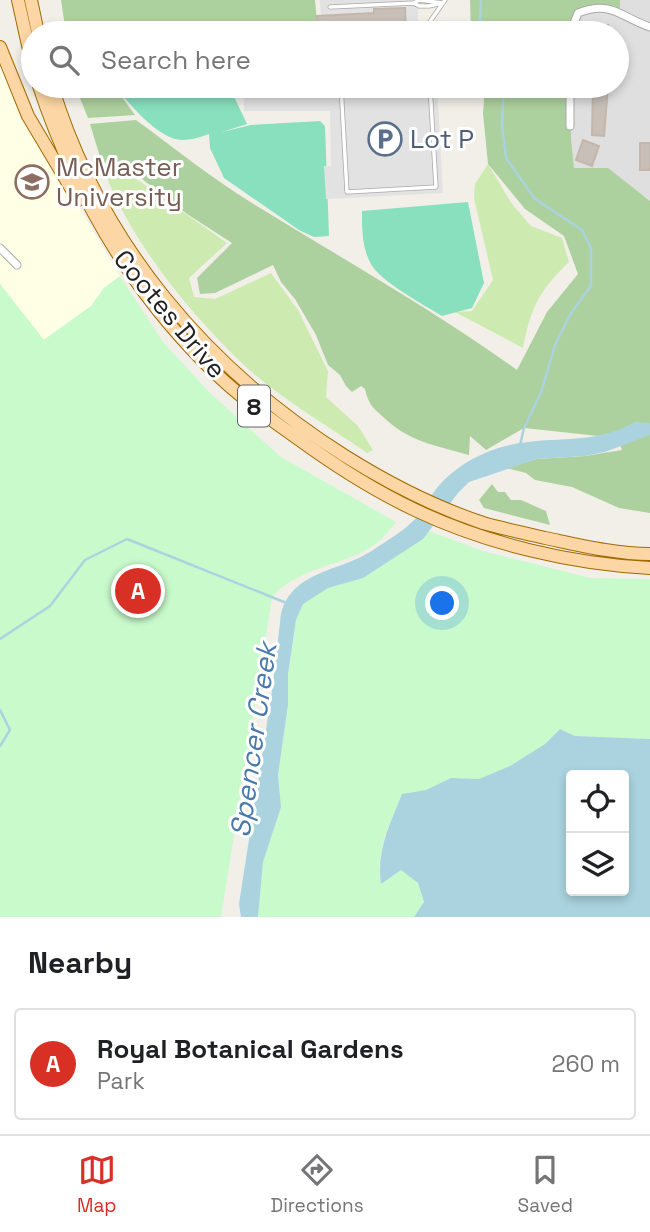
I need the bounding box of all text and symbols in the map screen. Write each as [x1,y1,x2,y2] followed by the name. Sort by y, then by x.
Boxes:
[21,21,629,98] search box
[45,41,83,79] icon: search
[101,43,251,77] text: Search here
[366,120,404,158] parking icon: Lot P
[410,122,474,156] place label: Lot P
[56,150,182,214] place label: McMaster University
[13,163,51,201] school or university icon: McMaster University
[106,243,234,385] street label: Cootes Drive
[238,386,270,426] road number: 8
[115,565,161,617] pin: A
[425,586,459,620] your location
[222,637,285,840] water label: Spencer Creek
[566,770,629,896] map controls
[566,770,629,833] button: locate
[566,833,629,896] button: layers
[28,943,132,982] text: Nearby
[97,1032,404,1066] text: Royal Botanical Gardens
[46,1049,60,1079] text: A
[552,1049,620,1079] text: 260 m
[97,1066,145,1096] text: Park
[77,1151,117,1218] tab: Map
[271,1151,364,1218] tab: Directions
[518,1151,573,1218] tab: Saved

